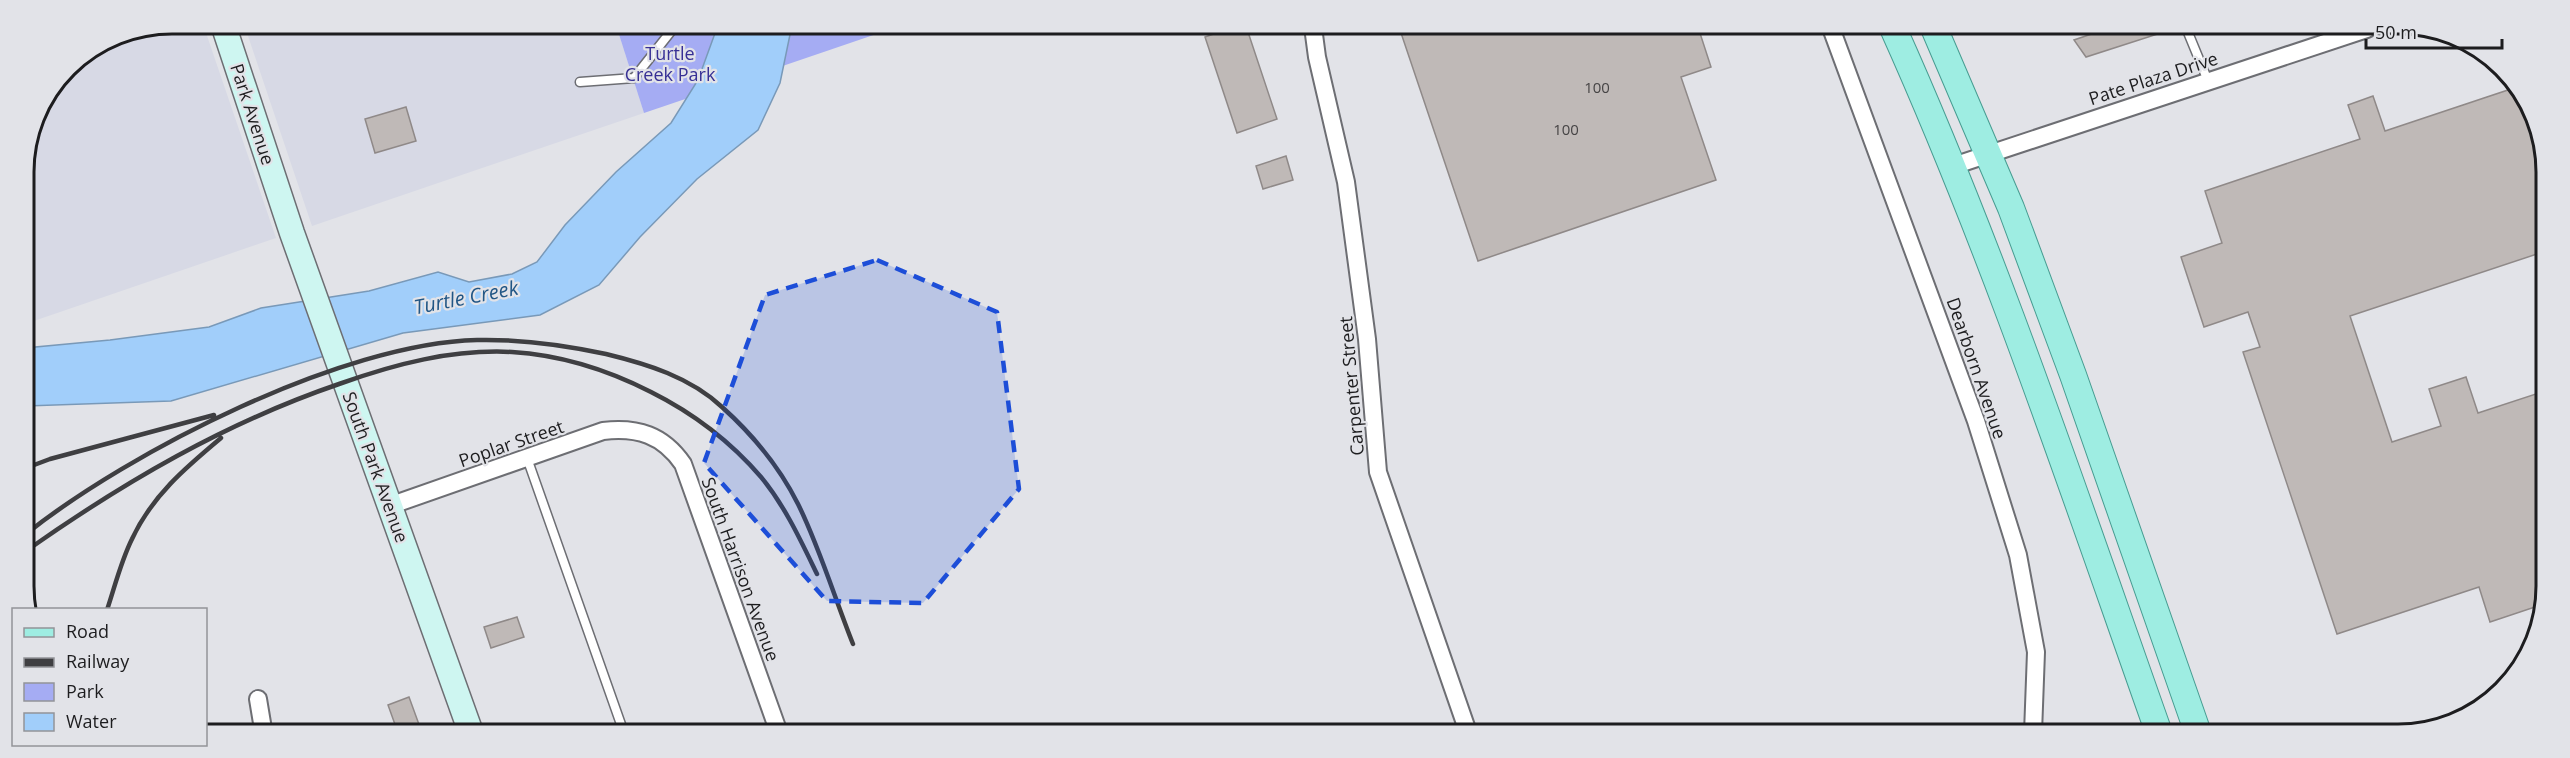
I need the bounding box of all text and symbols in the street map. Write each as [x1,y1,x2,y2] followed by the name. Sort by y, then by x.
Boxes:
[2366,12,2502,50] scale bar
[2375,20,2417,44] text: 50 m
[625,41,716,86] park label: Turtle Creek Park
[2085,46,2221,110] street label: Pate Plaza Drive
[225,60,281,168] street label: Park Avenue
[1584,77,1610,97] house number: 100
[1553,119,1579,139] house number: 100
[412,273,522,320] water label: Turtle Creek
[1942,294,2012,442] street label: Dearborn Avenue
[1333,315,1369,457] street label: Carpenter Street
[338,388,414,546] street label: South Park Avenue
[455,414,567,472] street label: Poplar Street
[697,474,785,664] street label: South Harrison Avenue
[12,608,207,746] legend
[66,619,109,643] text: Road
[66,649,130,673] text: Railway
[66,679,104,703] text: Park
[66,709,117,733] text: Water

